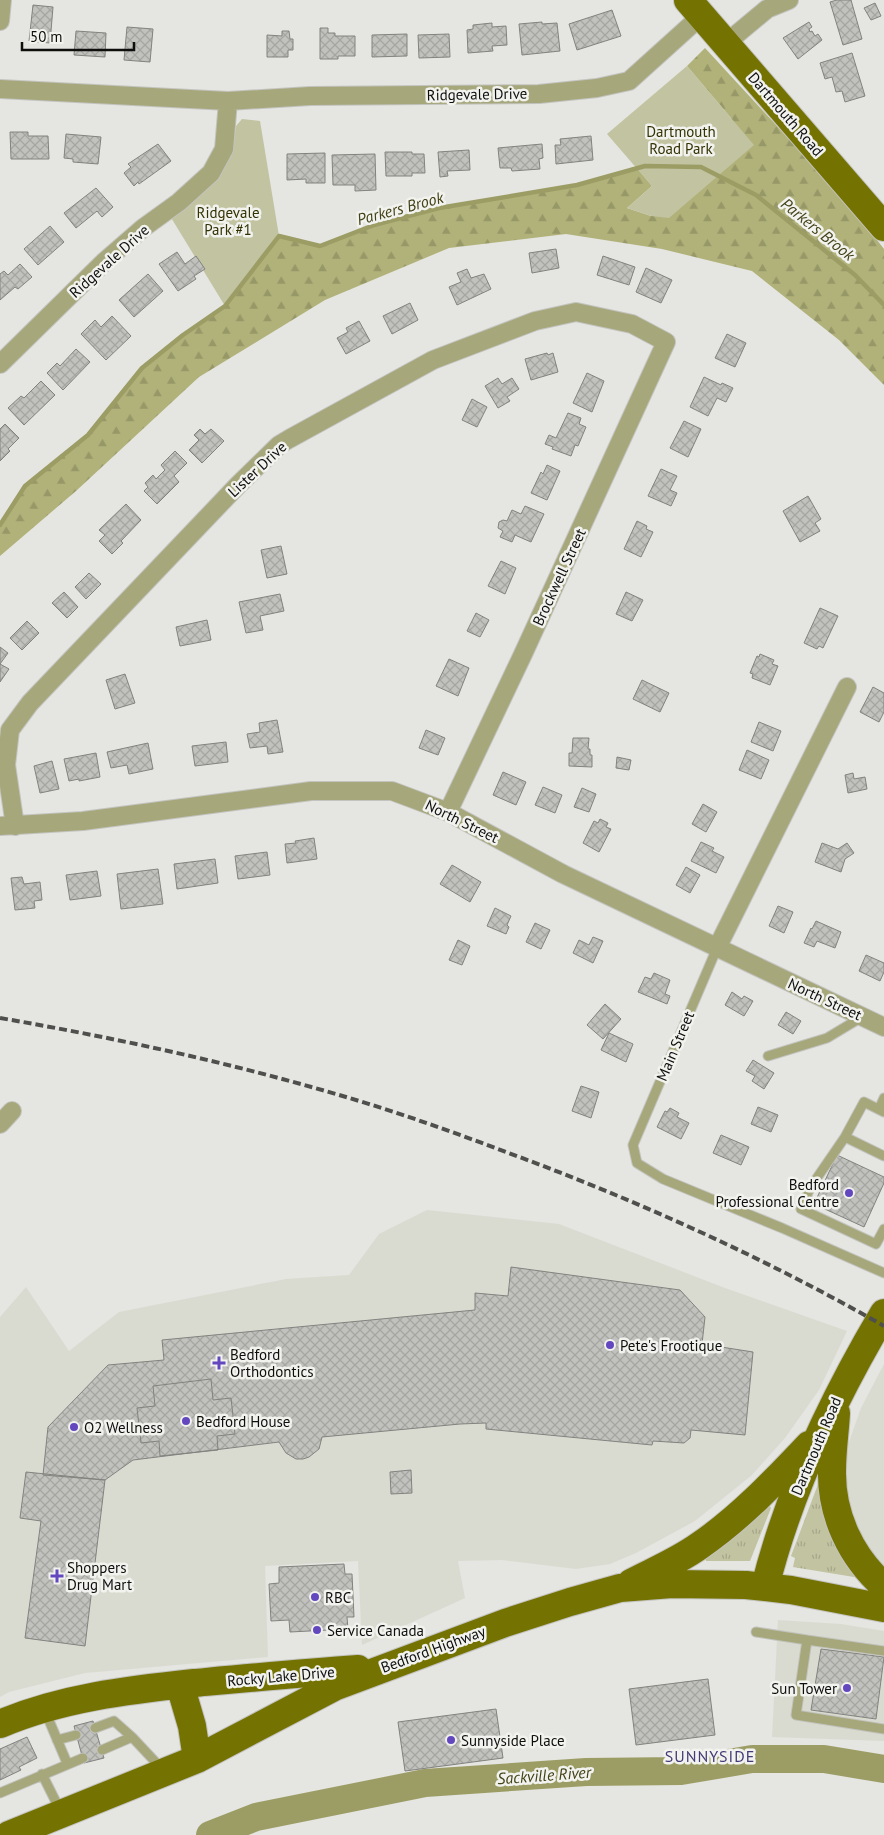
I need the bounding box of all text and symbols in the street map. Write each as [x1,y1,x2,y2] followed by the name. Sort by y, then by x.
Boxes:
[22,20,135,52] scale bar
[30,27,63,46] text: 50 m
[744,68,828,160] street label: Dartmouth Road
[427,84,527,104] street label: Ridgevale Drive
[646,122,716,158] park label: Dartmouth Road Park
[355,187,446,229] water label: Parkers Brook
[777,193,859,265] water label: Parkers Brook
[196,203,260,239] park label: Ridgevale Park #1
[65,220,153,302] street label: Ridgevale Drive
[224,437,290,501] street label: Lister Drive
[528,525,590,629] street label: Brockwell Street
[422,795,502,847] street label: North Street
[785,974,865,1024] street label: North Street
[652,1008,698,1084] street label: Main Street
[716,1175,839,1211] place label: Bedford Professional Centre
[843,1187,855,1199] marker: Bedford Professional Centre
[620,1336,722,1355] place label: Pete's Frootique
[604,1339,616,1351] marker: Pete's Frootique
[230,1345,314,1381] place label: Bedford Orthodontics
[212,1356,226,1370] marker: Bedford Orthodontics
[787,1394,845,1498] street label: Dartmouth Road
[196,1412,290,1431] place label: Bedford House
[180,1415,192,1427] marker: Bedford House
[84,1418,163,1437] place label: O2 Wellness
[68,1421,80,1433] marker: O2 Wellness
[67,1558,132,1594] place label: Shoppers Drug Mart
[51,1570,63,1582] marker: Shoppers Drug Mart
[325,1588,351,1607] place label: RBC
[309,1591,321,1603] marker: RBC
[327,1621,424,1640] place label: Service Canada
[378,1621,488,1677] street label: Bedford Highway
[311,1624,323,1636] marker: Service Canada
[227,1662,335,1690] street label: Rocky Lake Drive
[771,1679,837,1698] place label: Sun Tower
[841,1682,853,1694] marker: Sun Tower
[461,1731,565,1750] place label: Sunnyside Place
[445,1734,457,1746] marker: Sunnyside Place
[665,1746,755,1766] district label: SUNNYSIDE
[496,1762,593,1788] water label: Sackville River

